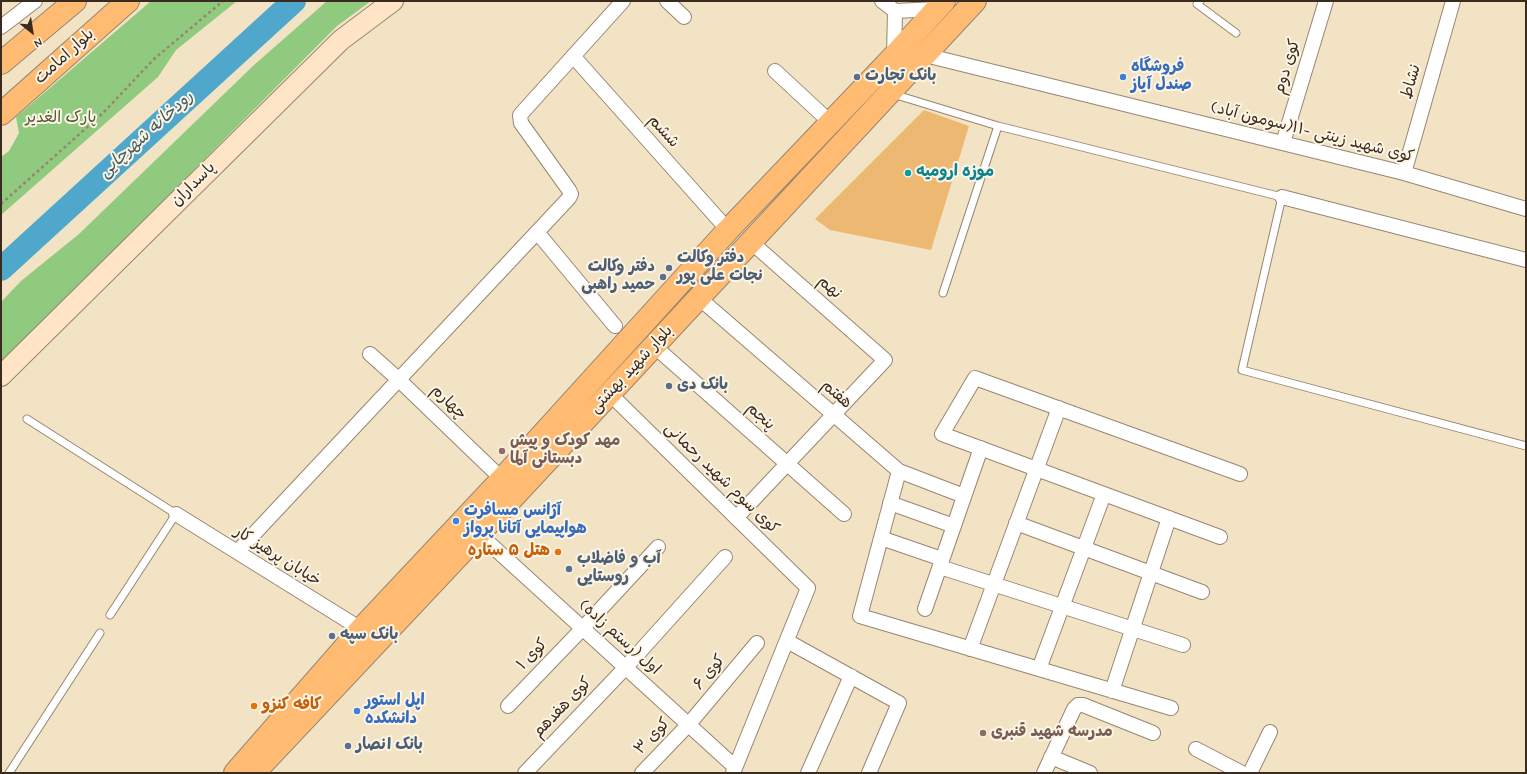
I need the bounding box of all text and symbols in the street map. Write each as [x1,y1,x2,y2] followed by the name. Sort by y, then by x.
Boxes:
[12,12,52,52] north arrow
[31,25,99,89] street label: بلوار امامت
[31,34,45,50] text: N
[1271,37,1305,97] street label: کوی دوم
[1131,58,1192,96] place label: فروشگاه صندل آیاز
[1398,63,1426,101] street label: نشاط
[865,67,936,87] place label: بانک تجارت
[852,72,862,82] marker: بانک تجارت
[1118,72,1128,82] marker: فروشگاه صندل آیاز
[96,87,198,183] water label: رودخانه شهرچایی
[1208,98,1416,168] street label: کوی شهید زینتی -۱۱(سومون آباد)
[26,109,96,129] park label: پارک الغدیر
[643,112,683,152] street label: ششم
[168,159,220,211] street label: پاسداران
[916,163,994,183] place label: موزه ارومیه
[903,168,913,178] marker: موزه ارومیه
[677,249,763,287] place label: دفتر وکالت نجات علی پور
[581,258,655,296] place label: دفتر وکالت حمید راهبی
[664,263,674,273] marker: دفتر وکالت نجات علی پور
[658,272,668,282] marker: دفتر وکالت حمید راهبی
[813,272,845,304] street label: نهم
[586,322,678,418] street label: بلوار شهید بهشتی
[677,376,728,396] place label: بانک دی
[817,377,855,413] street label: هفتم
[426,381,470,425] street label: چهارم
[664,381,674,391] marker: بانک دی
[742,399,778,435] street label: پنجم
[660,419,782,539] street label: کوی سوم شهید رحمانی
[510,432,620,470] place label: مهد کودک و پیش دبستانی آلما
[497,446,507,456] marker: مهد کودک و پیش دبستانی آلما
[464,502,587,540] place label: آژانس مسافرت هواپیمایی آتانا پرواز
[451,516,461,526] marker: آژانس مسافرت هواپیمایی آتانا پرواز
[230,523,324,591] street label: خیابان پرهیز کار
[468,542,550,562] place label: هتل ۵ ستاره
[553,547,563,557] marker: هتل ۵ ستاره
[577,550,661,588] place label: آب و فاضلاب روستایی
[564,564,574,574] marker: آب و فاضلاب روستایی
[574,596,664,680] street label: اول (رستم زاده)
[340,626,398,646] place label: بانک سپه
[327,631,337,641] marker: بانک سپه
[513,635,553,675] street label: کوی ۱
[690,651,730,695] street label: کوی ۶
[529,674,597,742] street label: کوی هفدهم
[365,692,425,730] place label: اپل استور دانشکده
[262,696,322,716] place label: کافه کنزو
[249,701,259,711] marker: کافه کنزو
[352,706,362,716] marker: اپل استور دانشکده
[631,715,675,759] street label: کوی ۳
[991,723,1113,743] place label: مدرسه شهید قنبری
[978,728,988,738] marker: مدرسه شهید قنبری
[356,736,423,756] place label: بانک انصار
[343,741,353,751] marker: بانک انصار

